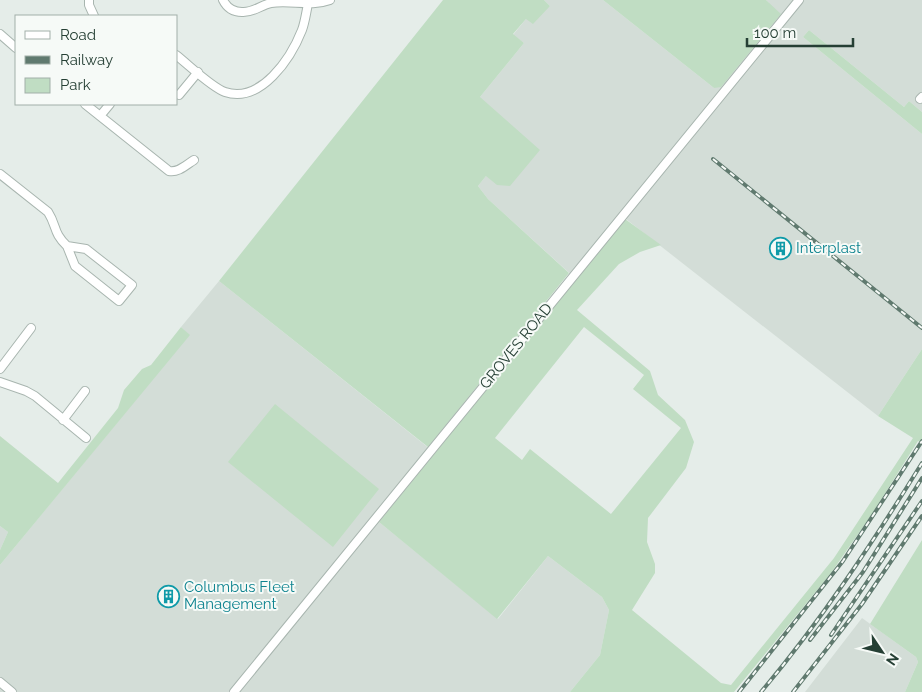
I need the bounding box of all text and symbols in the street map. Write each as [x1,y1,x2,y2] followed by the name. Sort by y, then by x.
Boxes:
[15,15,178,105] legend
[747,15,853,47] scale bar
[754,24,796,42] text: 100 m
[60,26,96,44] text: Road
[60,51,113,69] text: Railway
[60,76,91,94] text: Park
[768,236,792,260] building icon: Interplast
[796,239,861,257] place label: Interplast
[476,299,556,393] street label: GROVES ROAD
[184,578,295,613] place label: Columbus Fleet Management
[156,584,180,608] building icon: Columbus Fleet Management
[857,627,907,677] north arrow
[883,650,902,668] text: N

